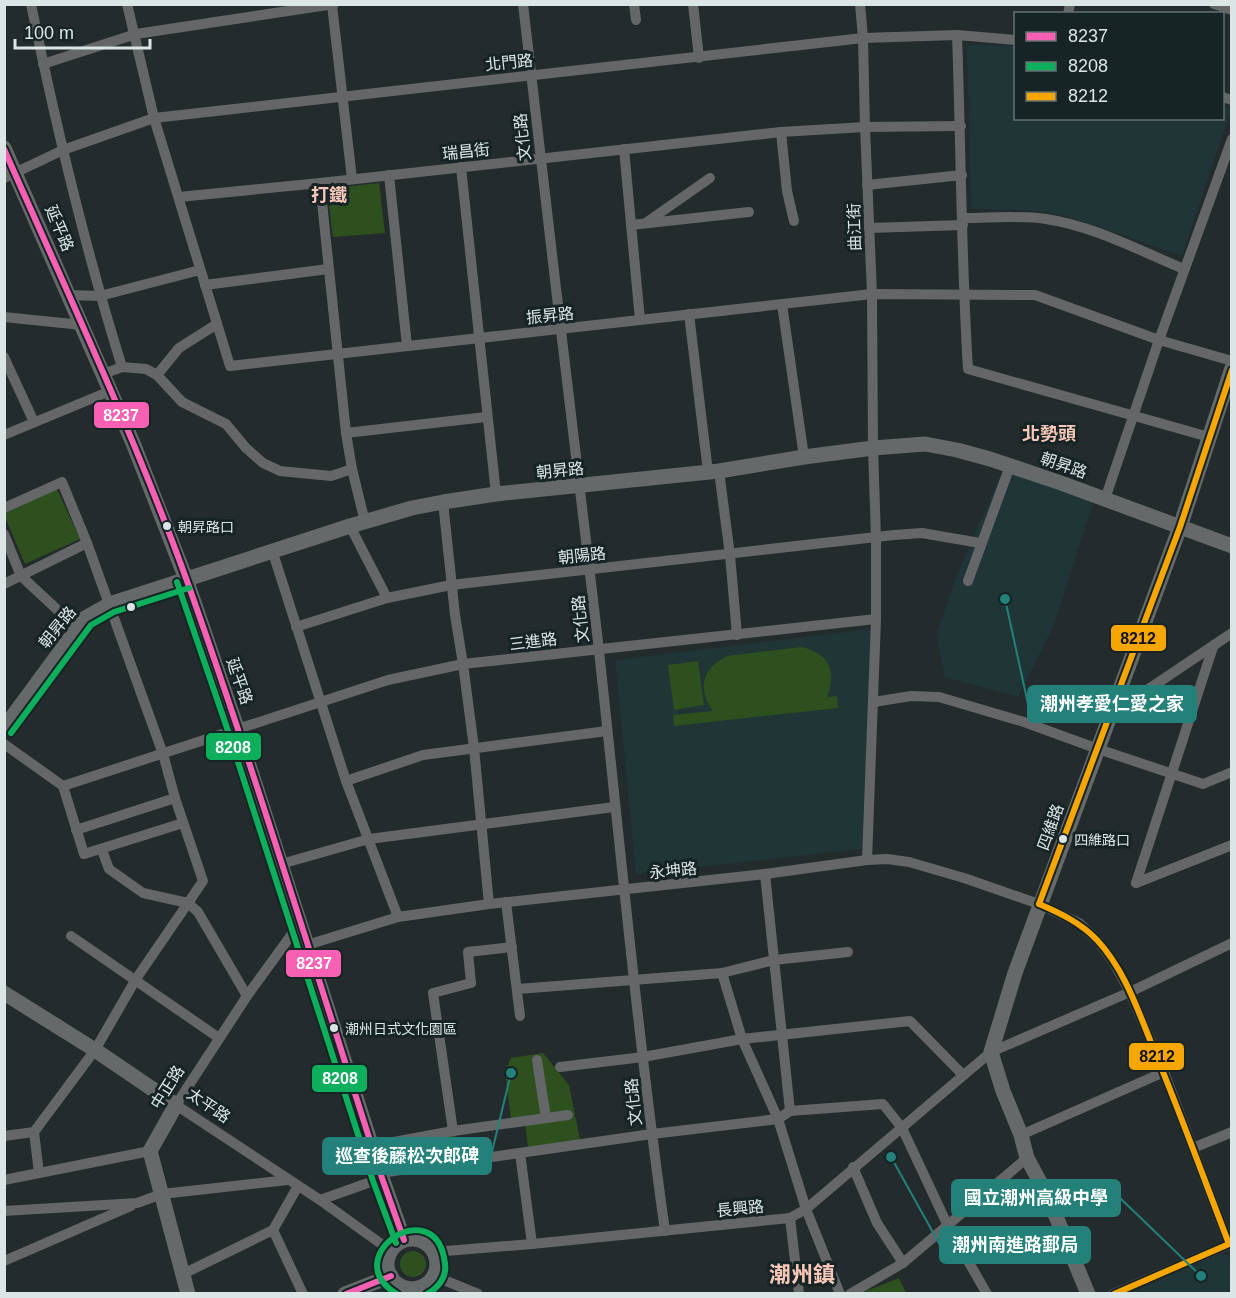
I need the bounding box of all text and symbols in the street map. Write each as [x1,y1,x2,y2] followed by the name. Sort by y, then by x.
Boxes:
[15,12,150,50] scale bar
[1014,12,1224,120] legend
[24,23,74,43] text: 100 m
[1068,26,1108,46] text: 8237
[484,52,534,73] street label: 北門路
[1068,56,1108,76] text: 8208
[1068,86,1108,106] text: 8212
[512,112,533,162] street label: 文化路
[441,141,491,162] street label: 瑞昌街
[311,185,347,205] district label: 打鐵
[42,203,77,254] street label: 延平路
[845,203,864,251] street label: 曲江街
[525,305,575,326] street label: 振昇路
[93,401,150,429] line badge: 8237
[103,407,139,424] text: 8237
[1022,424,1076,444] district label: 北勢頭
[1038,450,1089,481] street label: 朝昇路
[535,460,585,481] street label: 朝昇路
[178,519,234,535] place label: 朝昇路口
[161,520,173,532] marker: 朝昇路口
[557,545,607,566] street label: 朝陽路
[570,594,591,644] street label: 文化路
[125,601,137,613] unlabelled marker
[36,603,79,651] street label: 朝昇路
[1110,624,1167,652] line badge: 8212
[508,630,558,653] street label: 三進路
[1120,630,1156,647] text: 8212
[224,656,255,707] street label: 延平路
[1028,686,1196,722] callout: 潮州孝愛仁愛之家
[1040,694,1184,714] text: 潮州孝愛仁愛之家
[205,732,262,761] line badge: 8208
[215,739,251,756] text: 8208
[1034,802,1067,853] street label: 四維路
[1074,832,1130,848] place label: 四維路口
[1057,833,1069,845] marker: 四維路口
[648,860,698,881] street label: 永坤路
[285,949,342,978] line badge: 8237
[296,955,332,972] text: 8237
[345,1021,457,1037] place label: 潮州日式文化園區
[328,1022,340,1034] marker: 潮州日式文化園區
[1128,1042,1185,1071] line badge: 8212
[1139,1048,1175,1065] text: 8212
[147,1062,187,1112] street label: 中正路
[311,1064,368,1093] line badge: 8208
[322,1070,358,1087] text: 8208
[623,1077,644,1127] street label: 文化路
[184,1085,233,1126] street label: 太平路
[323,1138,491,1174] callout: 巡查後藤松次郎碑
[335,1146,479,1166] text: 巡查後藤松次郎碑
[952,1180,1120,1216] callout: 國立潮州高級中學
[964,1188,1108,1208] text: 國立潮州高級中學
[715,1198,765,1219] street label: 長興路
[940,1227,1090,1263] callout: 潮州南進路郵局
[952,1234,1078,1255] text: 潮州南進路郵局
[769,1262,835,1287] district label: 潮州鎮

